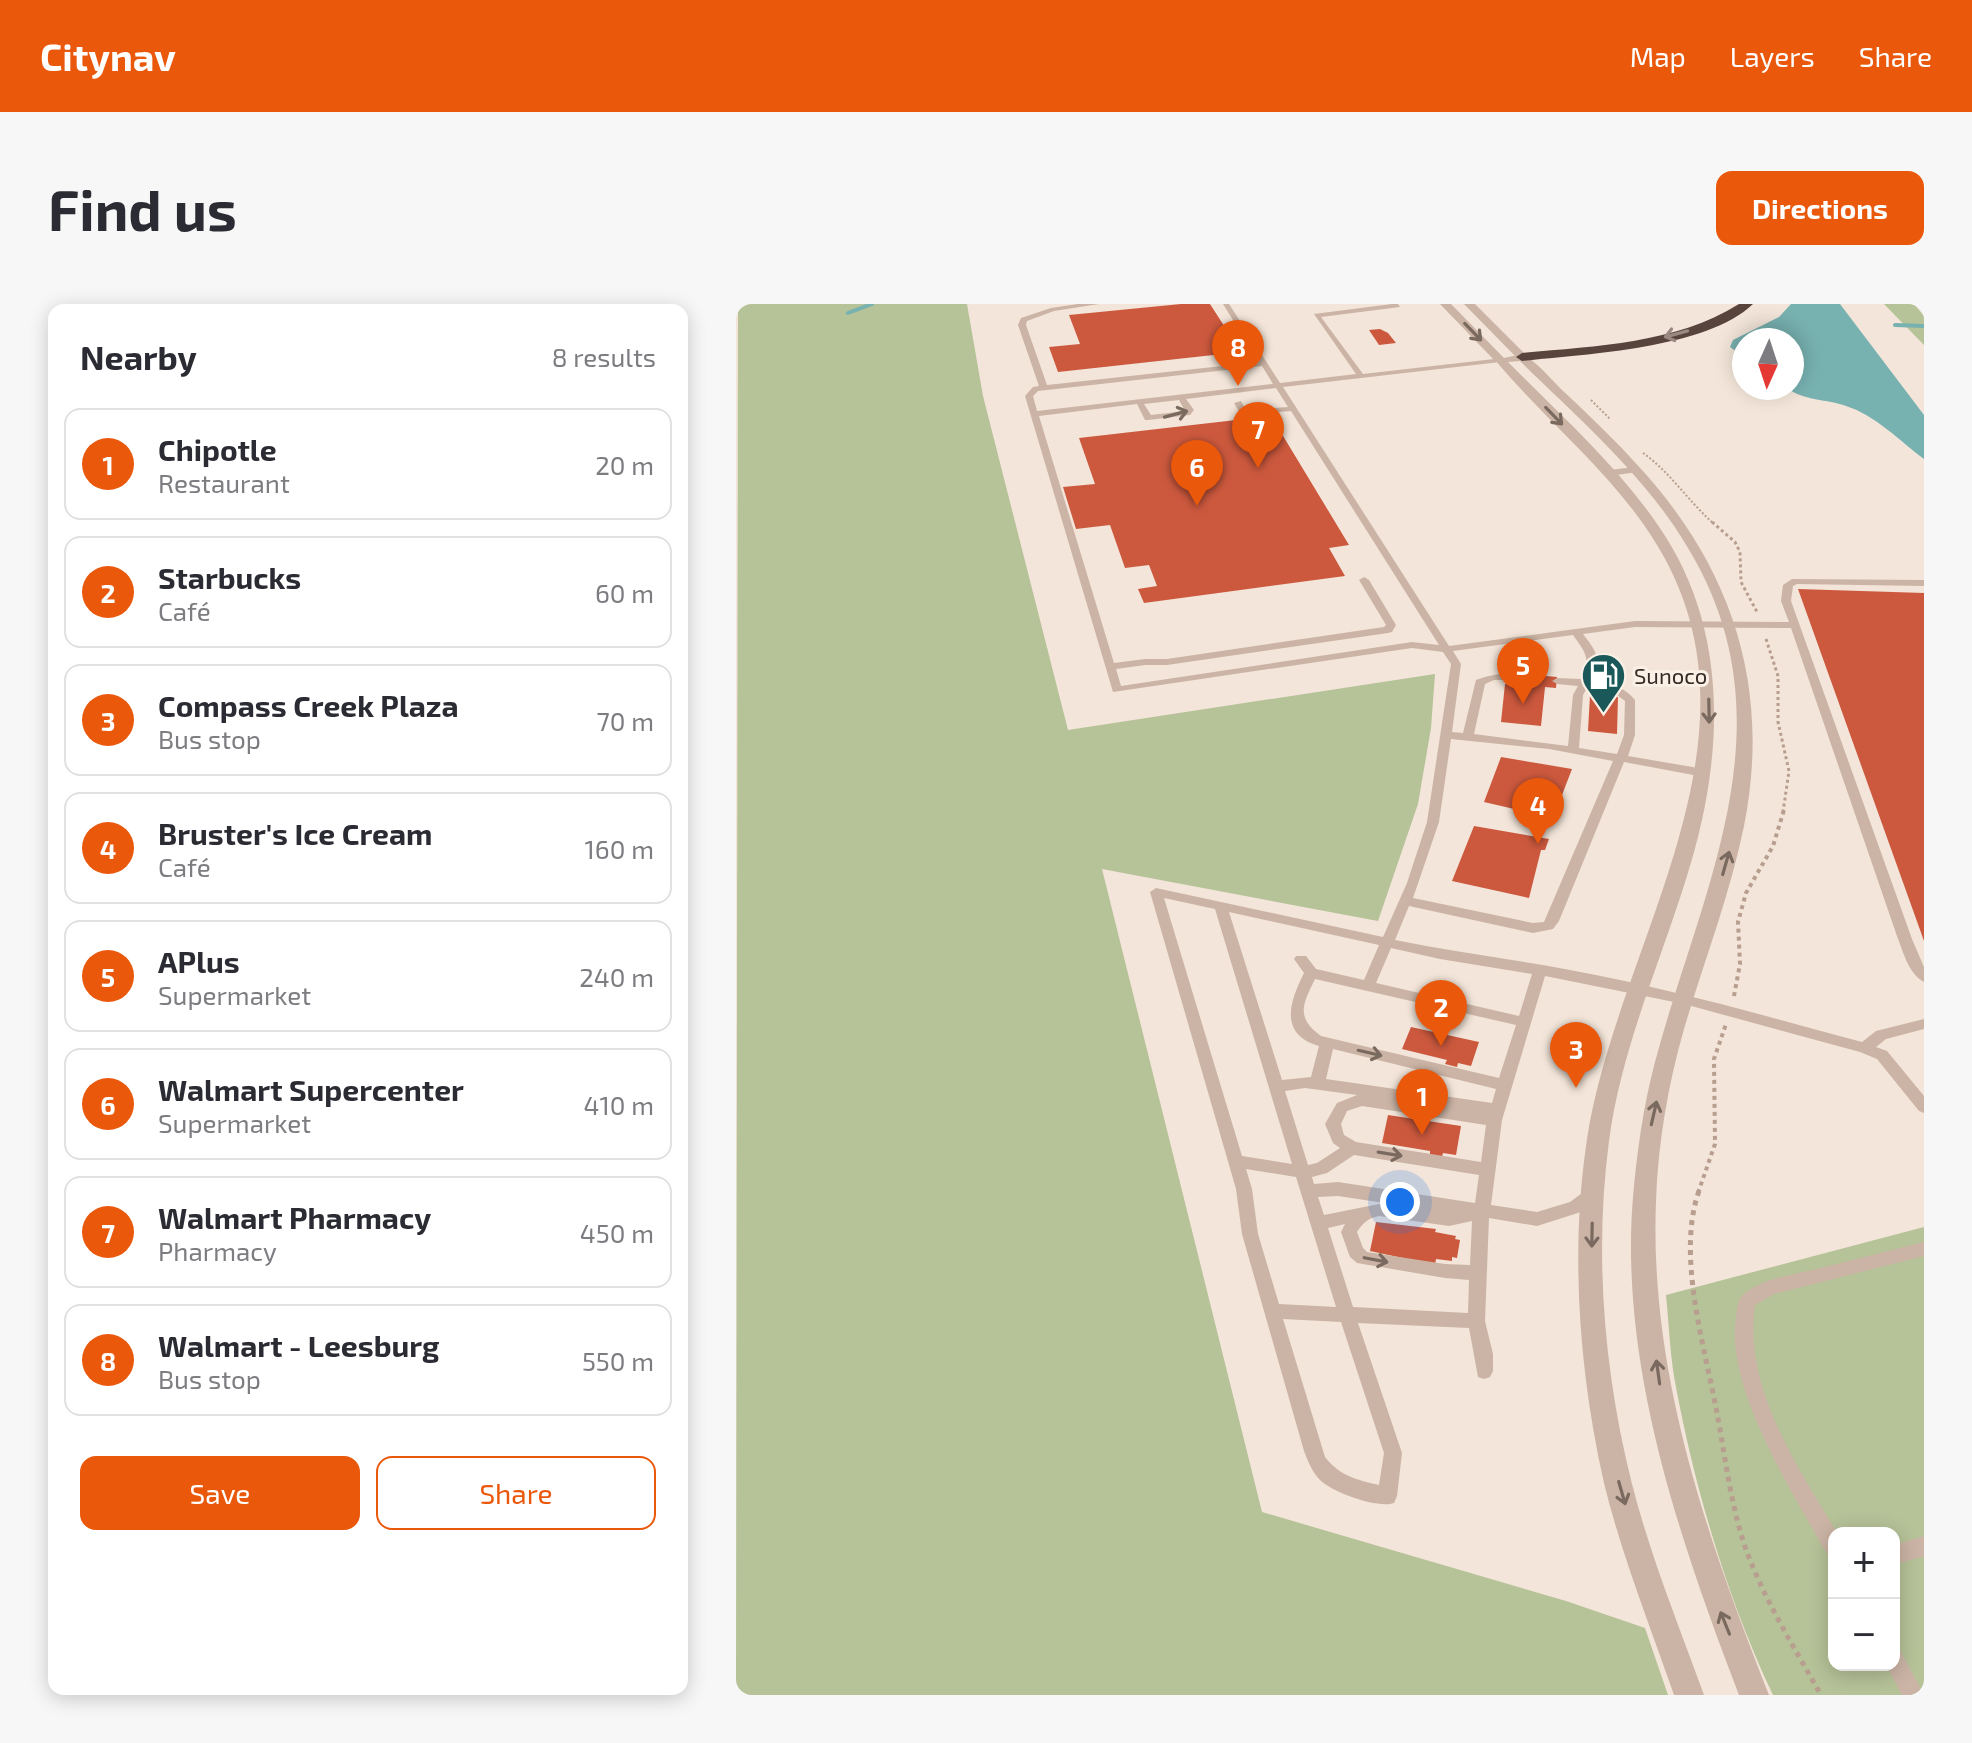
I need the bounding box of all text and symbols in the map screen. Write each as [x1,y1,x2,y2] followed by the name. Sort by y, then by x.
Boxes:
[40,33,176,79] text: Citynav
[1630,39,1686,73] text: Map
[1730,39,1815,73] text: Layers
[1859,39,1932,73] text: Share
[1716,171,1924,245] button: Directions
[48,175,237,242] text: Find us
[1212,320,1264,386] pin: 8
[1463,322,1482,341] one-way arrow
[1663,327,1689,342] one-way arrow
[1732,328,1804,400] north arrow
[80,336,197,377] text: Nearby
[552,341,656,372] text: 8 results
[1232,402,1284,468] pin: 7
[1163,406,1188,421] one-way arrow
[1545,406,1564,426] one-way arrow
[158,431,277,467] text: Chipotle
[1171,440,1223,506] pin: 6
[102,449,114,480] text: 1
[595,449,654,480] text: 20 m
[158,467,290,498] text: Restaurant
[158,559,301,595] text: Starbucks
[100,577,116,608] text: 2
[595,577,654,608] text: 60 m
[158,595,211,626] text: Café
[1497,638,1549,704] pin: 5
[1579,651,1627,714] fuel station icon: Sunoco
[1634,662,1707,688] place label: Sunoco
[158,687,459,723] text: Compass Creek Plaza
[1701,698,1717,724] one-way arrow
[101,705,115,736] text: 3
[596,705,654,736] text: 70 m
[158,723,261,754] text: Bus stop
[1512,778,1564,844] pin: 4
[158,815,432,851] text: Bruster's Ice Cream
[100,833,116,864] text: 4
[585,833,654,864] text: 160 m
[158,851,211,882] text: Café
[1719,851,1734,877] one-way arrow
[158,943,240,979] text: APlus
[101,961,115,992] text: 5
[579,961,654,992] text: 240 m
[158,979,311,1010] text: Supermarket
[1415,980,1467,1046] pin: 2
[1550,1022,1602,1088] pin: 3
[1356,1046,1382,1061] one-way arrow
[1396,1069,1448,1135] pin: 1
[158,1071,464,1107] text: Walmart Supercenter
[100,1089,116,1120] text: 6
[583,1089,654,1120] text: 410 m
[1647,1101,1662,1127] one-way arrow
[158,1107,311,1138] text: Supermarket
[1377,1147,1402,1162] one-way arrow
[1380,1182,1420,1222] your location
[158,1199,431,1235] text: Walmart Pharmacy
[101,1217,115,1248] text: 7
[580,1217,654,1248] text: 450 m
[1584,1221,1600,1248] one-way arrow
[158,1235,277,1266] text: Pharmacy
[1363,1253,1388,1268] one-way arrow
[158,1327,439,1363] text: Walmart - Leesburg
[100,1345,116,1376] text: 8
[582,1345,654,1376] text: 550 m
[1650,1360,1665,1385] one-way arrow
[158,1363,261,1394] text: Bus stop
[80,1456,360,1530] button: Save
[376,1456,656,1530] button: Share
[1615,1479,1630,1505] one-way arrow
[1828,1527,1900,1671] map controls
[1828,1527,1900,1599] button: +
[1828,1599,1900,1671] button: −
[1717,1611,1731,1636] one-way arrow

